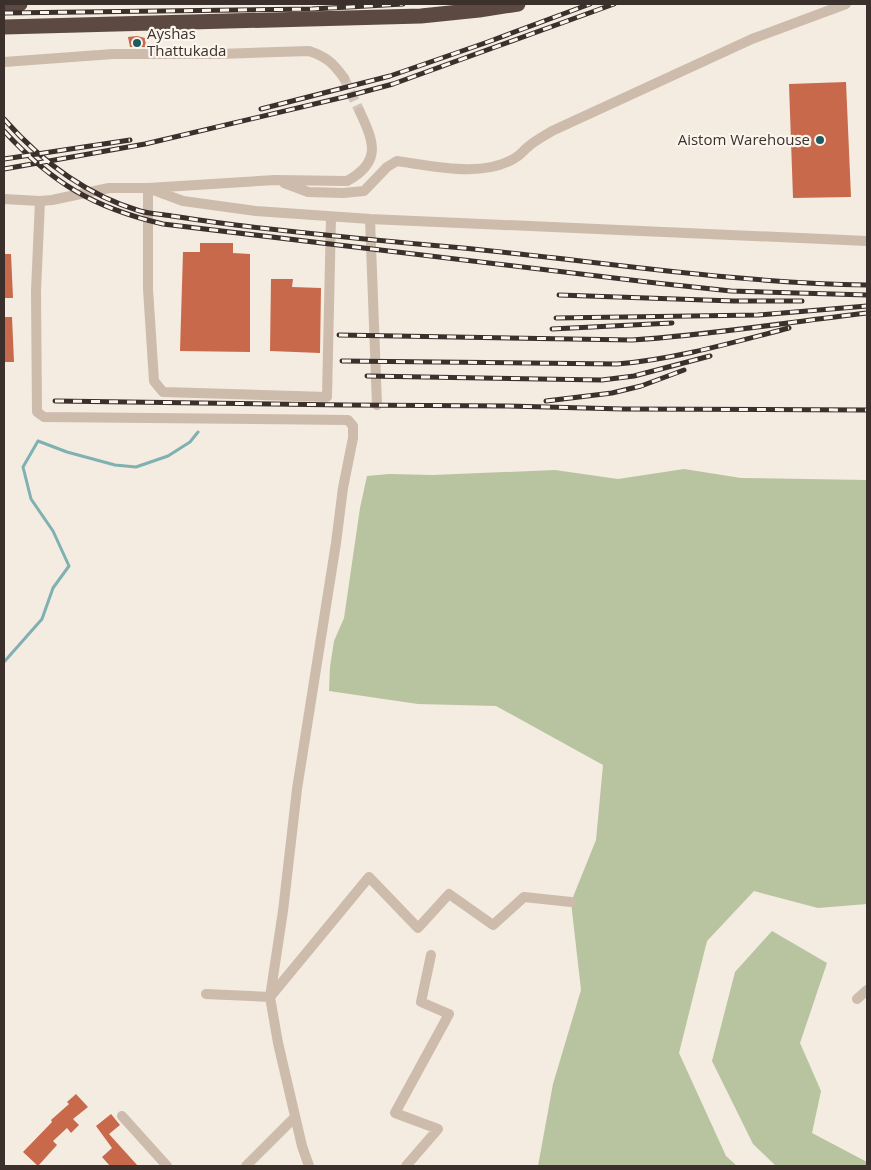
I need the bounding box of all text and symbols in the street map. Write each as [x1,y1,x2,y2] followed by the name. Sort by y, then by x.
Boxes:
[147,23,226,60] place label: Ayshas Thattukada
[131,37,143,49] marker: Ayshas Thattukada
[678,129,810,149] place label: Aistom Warehouse
[814,134,826,146] marker: Aistom Warehouse

